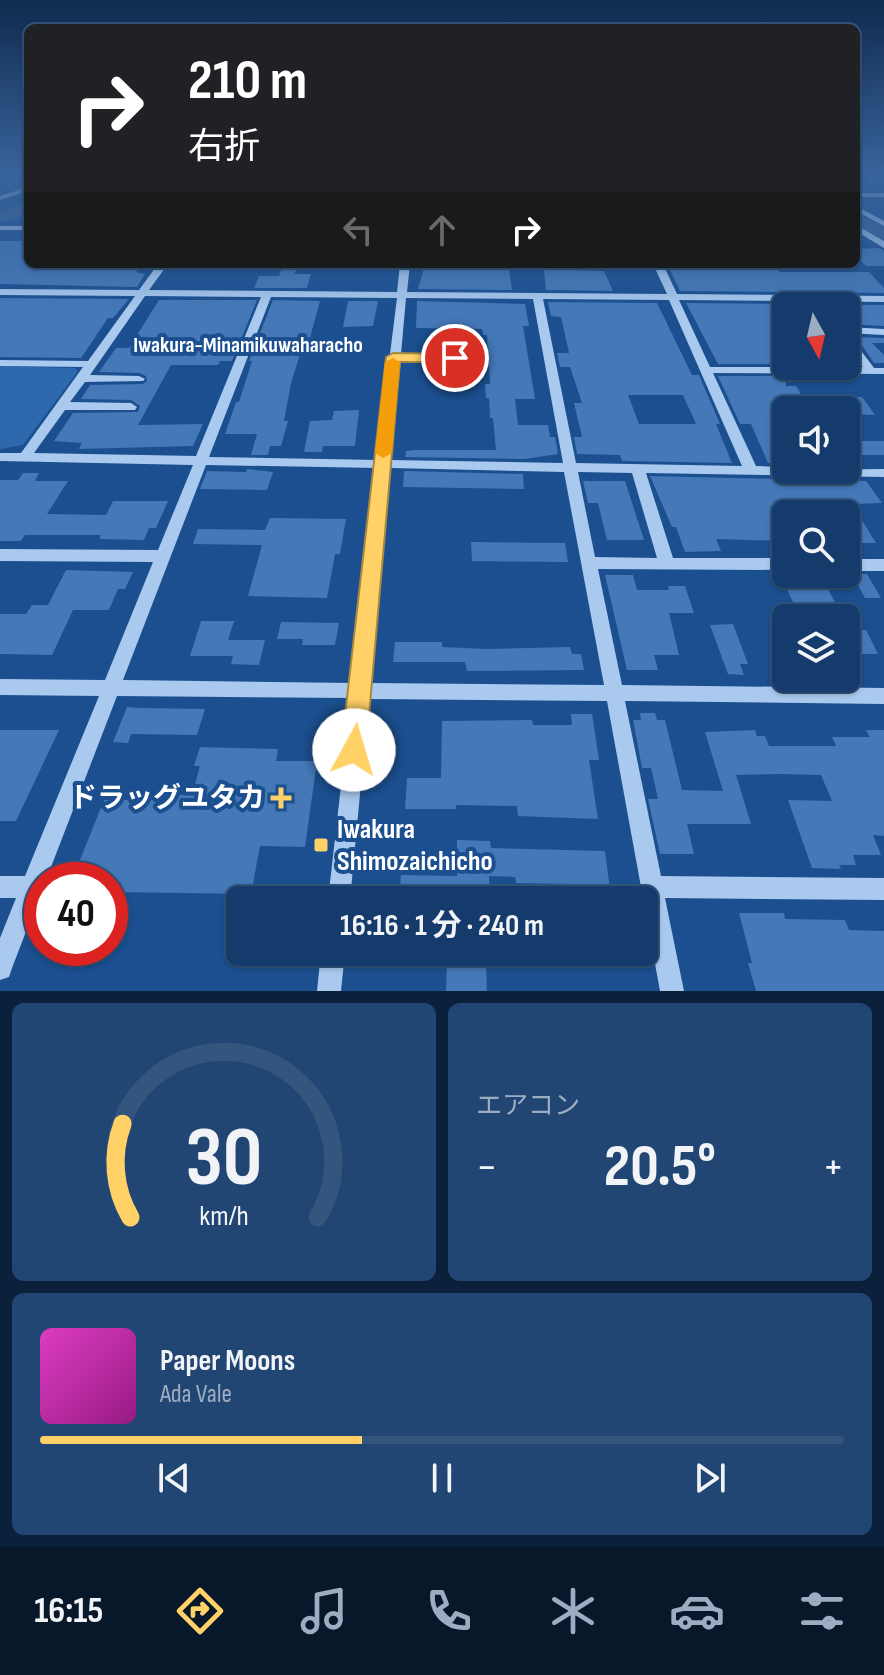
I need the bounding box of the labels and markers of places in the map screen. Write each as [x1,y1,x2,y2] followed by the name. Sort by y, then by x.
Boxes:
[421,324,489,392] pin
[69,782,265,815] place label: ドラッグユタカ
[272,789,290,807] marker: ドラッグユタカ
[337,813,493,878] place label: Iwakura Shimozaichicho
[312,836,330,854] marker: Iwakura Shimozaichicho

